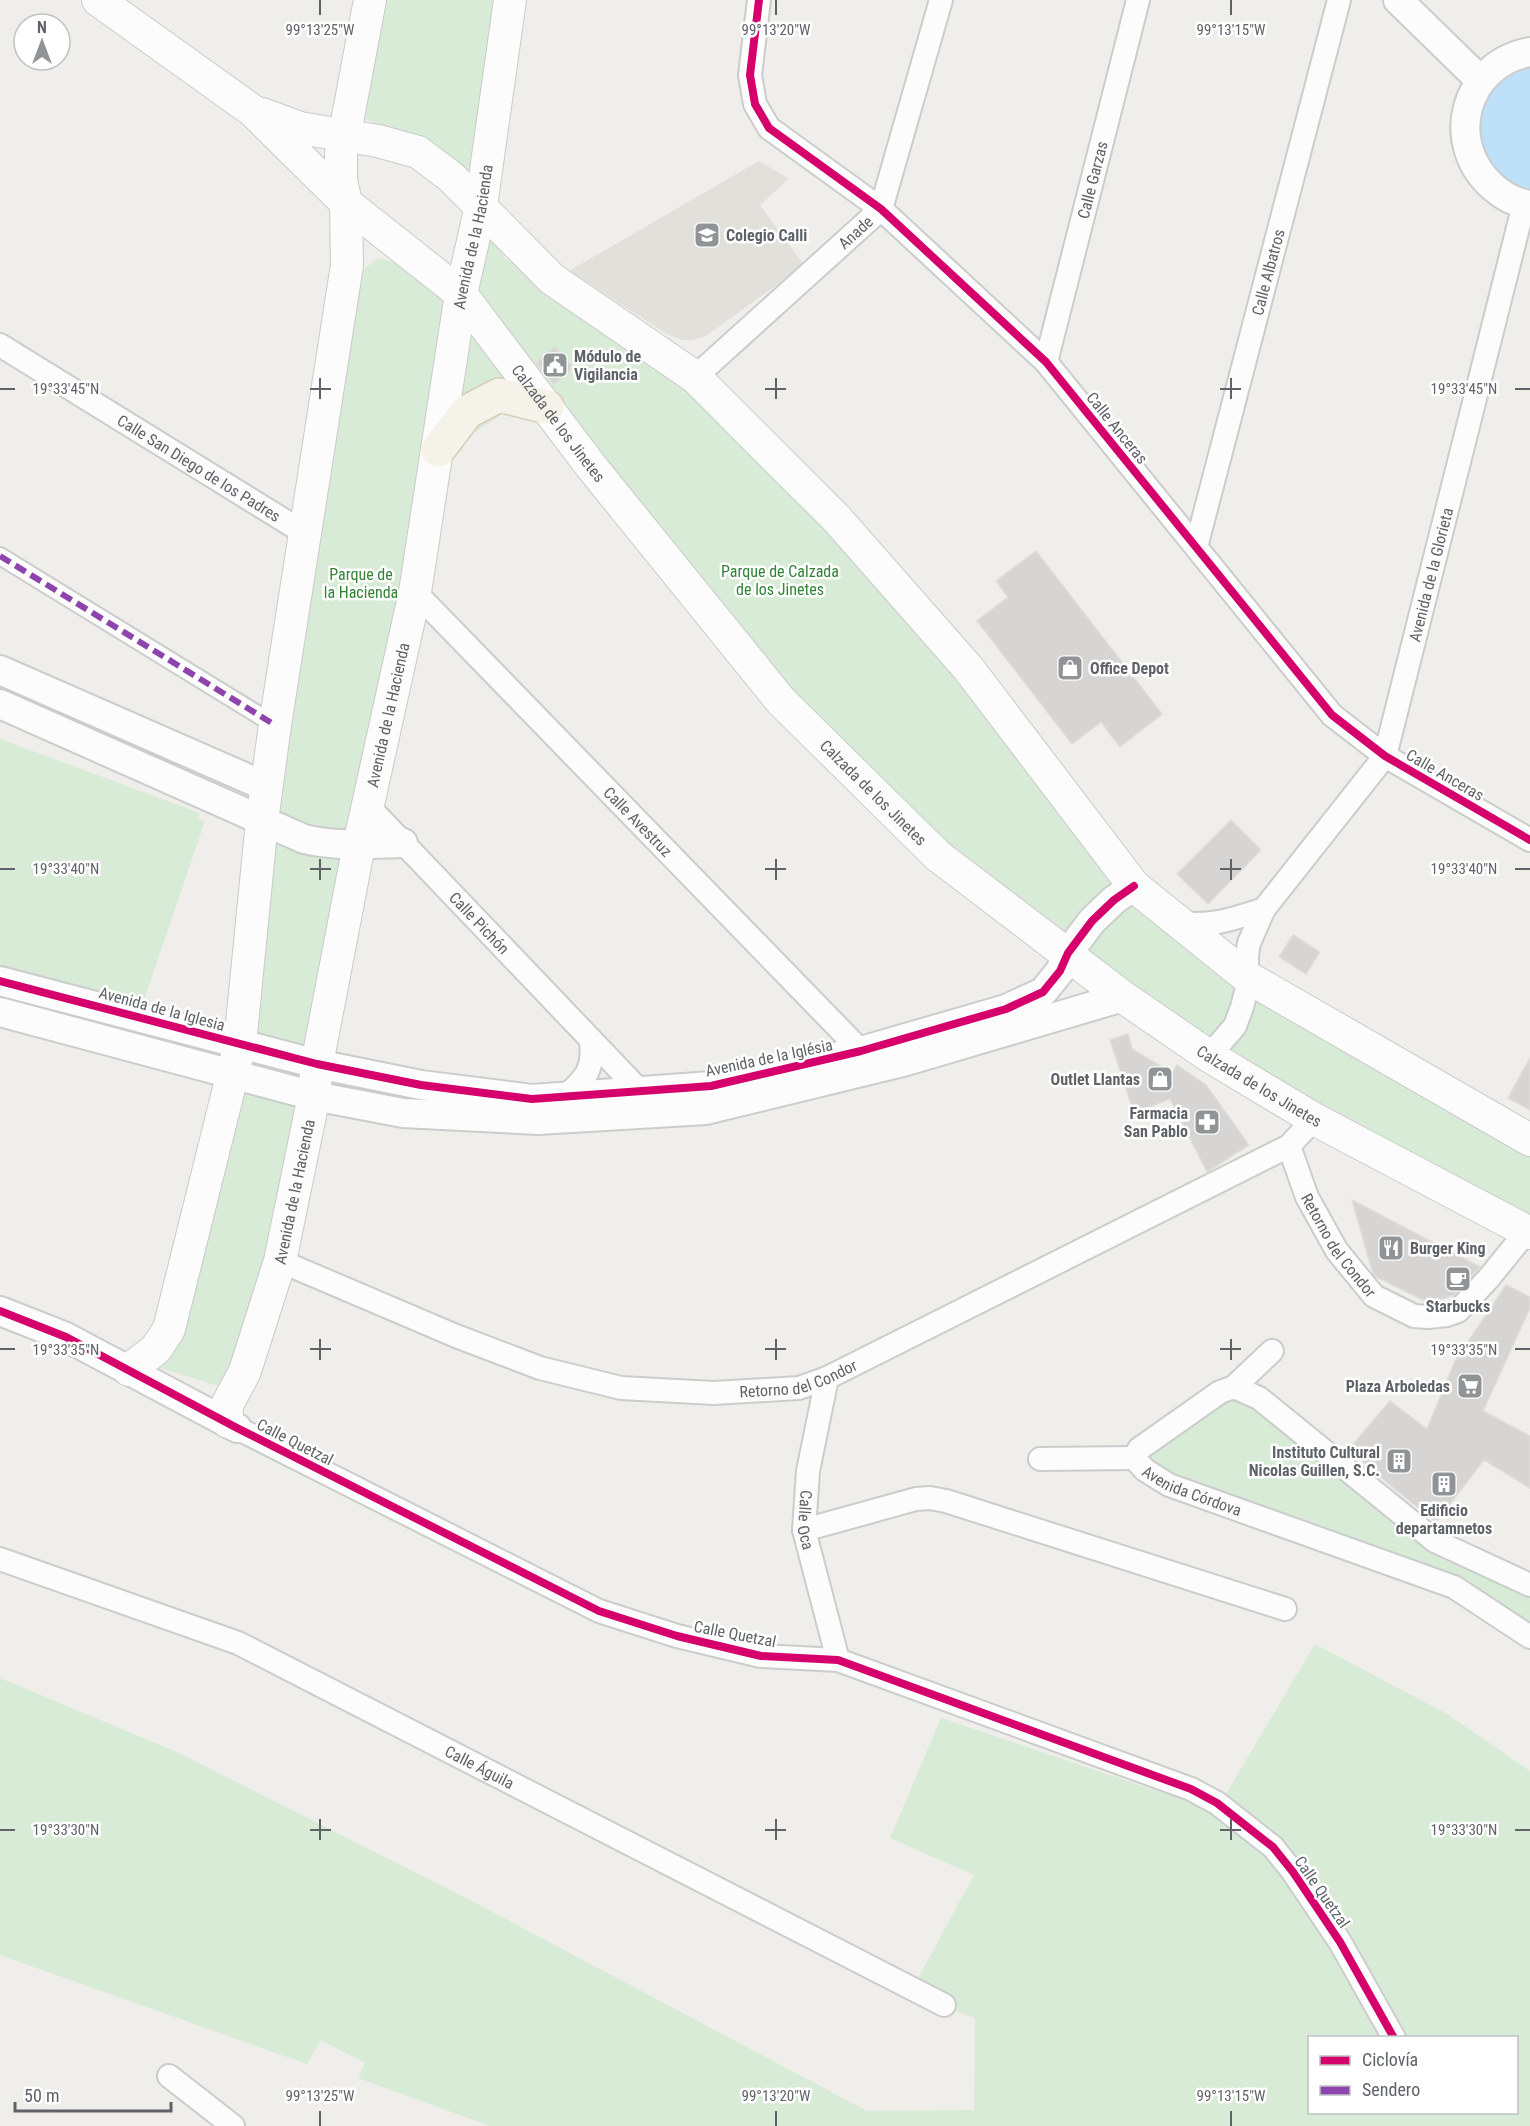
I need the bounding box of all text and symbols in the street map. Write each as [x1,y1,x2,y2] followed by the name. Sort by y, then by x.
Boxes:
[12,12,72,72] north arrow
[37,18,47,37] text: N
[286,21,355,39] text: 99°13'25"W
[742,21,811,39] text: 99°13'20"W
[1197,21,1266,39] text: 99°13'15"W
[1073,139,1111,221] street label: Calle Garzas
[449,163,496,311] street label: Avenida de la Hacienda
[834,212,877,253] street label: Anade
[692,220,722,250] school or university icon: Colegio Calli
[726,226,807,245] place label: Colegio Calli
[1247,227,1288,317] street label: Calle Albatros
[574,347,642,384] place label: Módulo de Vigilancia
[540,350,570,380] public building icon: Módulo de Vigilancia
[508,361,609,486] street label: Calzada de los Jinetes
[33,380,99,398] text: 19°33'45"N
[1431,380,1497,398] text: 19°33'45"N
[1082,388,1152,468] street label: Calle Anceras
[114,410,284,526] street label: Calle San Diego de los Padres
[1405,506,1457,644] street label: Avenida de la Glorieta
[721,562,839,599] park label: Parque de Calzada de los Jinetes
[324,565,398,602] park label: Parque de la Hacienda
[363,641,413,789] street label: Avenida de la Hacienda
[1055,653,1085,683] shop icon: Office Depot
[1090,659,1169,678] place label: Office Depot
[816,736,931,849] street label: Calzada de los Jinetes
[1403,745,1487,805] street label: Calle Anceras
[600,783,676,860] street label: Calle Avestruz
[33,860,99,878] text: 19°33'40"N
[1431,860,1497,878] text: 19°33'40"N
[445,888,514,958] street label: Calle Pichón
[97,983,227,1035] street label: Avenida de la Iglesia
[704,1035,834,1081] street label: Avenida de la Iglésia
[1193,1041,1325,1131] street label: Calzada de los Jinetes
[1145,1064,1175,1094] shop icon: Outlet Llantas
[1050,1070,1140,1089] place label: Outlet Llantas
[1124,1104,1188,1141] place label: Farmacia San Pablo
[1192,1107,1222,1137] pharmacy icon: Farmacia San Pablo
[270,1118,318,1266] street label: Avenida de la Hacienda
[1297,1190,1381,1301] street label: Retorno del Condor
[1376,1233,1406,1263] restaurant icon: Burger King
[1410,1239,1486,1258] place label: Burger King
[1443,1264,1473,1294] cafe icon: Starbucks
[1426,1297,1490,1316] place label: Starbucks
[33,1341,99,1359] text: 19°33'35"N
[1431,1341,1497,1359] text: 19°33'35"N
[739,1355,860,1401] street label: Retorno del Condor
[1455,1371,1485,1401] supermarket icon: Plaza Arboledas
[1346,1377,1450,1396] place label: Plaza Arboledas
[254,1415,336,1469] street label: Calle Quetzal
[1249,1443,1380,1480] place label: Instituto Cultural Nicolas Guillen, S.C.
[1384,1446,1414,1476] building icon: Instituto Cultural Nicolas Guillen, S.C.
[1139,1461,1244,1520] street label: Avenida Córdova
[1429,1469,1459,1499] building icon: Edificio departamnetos
[794,1489,818,1552] street label: Calle Oca
[1396,1501,1492,1538] place label: Edificio departamnetos
[692,1617,778,1651] street label: Calle Quetzal
[442,1741,517,1793] street label: Calle Águila
[33,1821,99,1839] text: 19°33'30"N
[1431,1821,1497,1839] text: 19°33'30"N
[1290,1852,1354,1932] street label: Calle Quetzal
[1308,2036,1518,2114] legend
[1362,2049,1418,2070] text: Ciclovía
[15,2075,171,2113] scale bar
[1362,2079,1420,2100] text: Sendero
[24,2085,59,2106] text: 50 m
[286,2087,355,2105] text: 99°13'25"W
[742,2087,811,2105] text: 99°13'20"W
[1197,2087,1266,2105] text: 99°13'15"W

